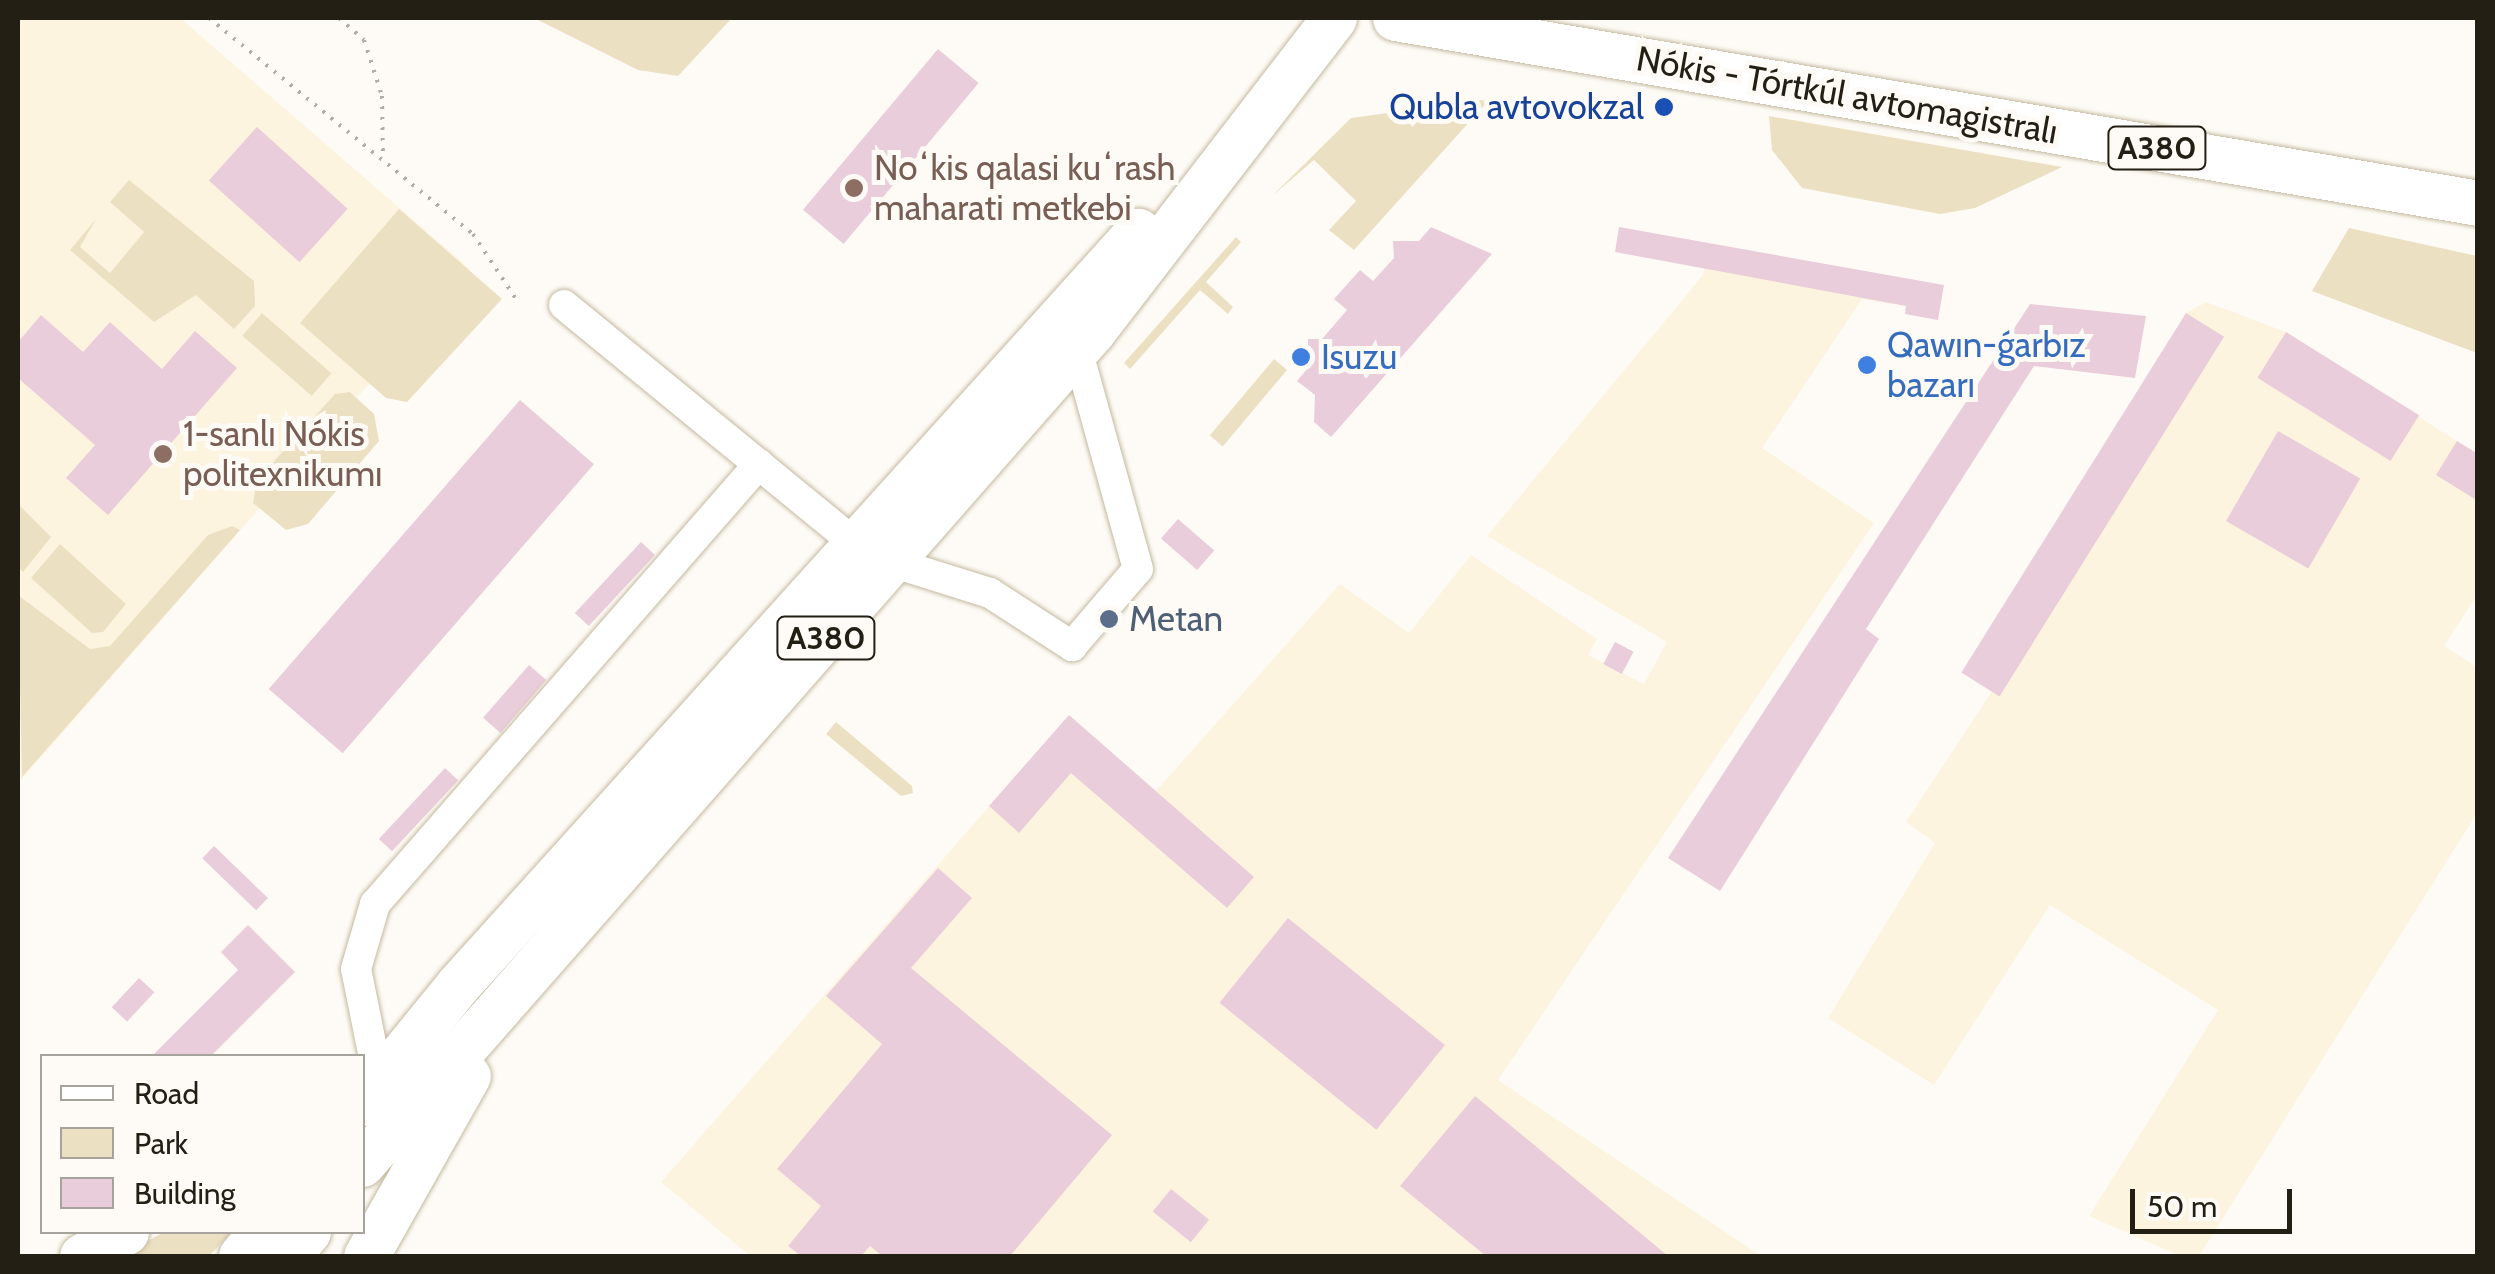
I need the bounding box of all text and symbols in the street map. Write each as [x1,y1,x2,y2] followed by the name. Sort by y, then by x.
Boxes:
[1633,37,2061,153] street label: Nókis - Tórtkúl avtomagistralı
[1389,86,1644,128] place label: Qubla avtovokzal
[1653,96,1675,118] marker: Qubla avtovokzal
[2107,121,2207,175] road number: A380
[874,147,1175,229] place label: Noʻkis qalasi kuʻrash maharati metkebi
[843,177,865,199] marker: Noʻkis qalasi kuʻrash maharati metkebi
[1887,324,2086,406] place label: Qawın-ǵarbız bazarı
[1321,336,1397,378] place label: Isuzu
[1290,346,1312,368] marker: Isuzu
[1856,354,1878,376] marker: Qawın-ǵarbız bazarı
[183,413,383,495] place label: 1-sanlı Nókis politexnikumı
[152,443,174,465] marker: 1-sanlı Nókis politexnikumı
[1129,598,1223,640] place label: Metan
[1098,608,1120,630] marker: Metan
[776,611,876,665] road number: A380
[40,1054,365,1234] legend
[134,1075,199,1112] text: Road
[134,1125,188,1162] text: Park
[2135,1169,2298,1231] scale bar
[134,1175,236,1212] text: Building
[2147,1188,2217,1225] text: 50 m

